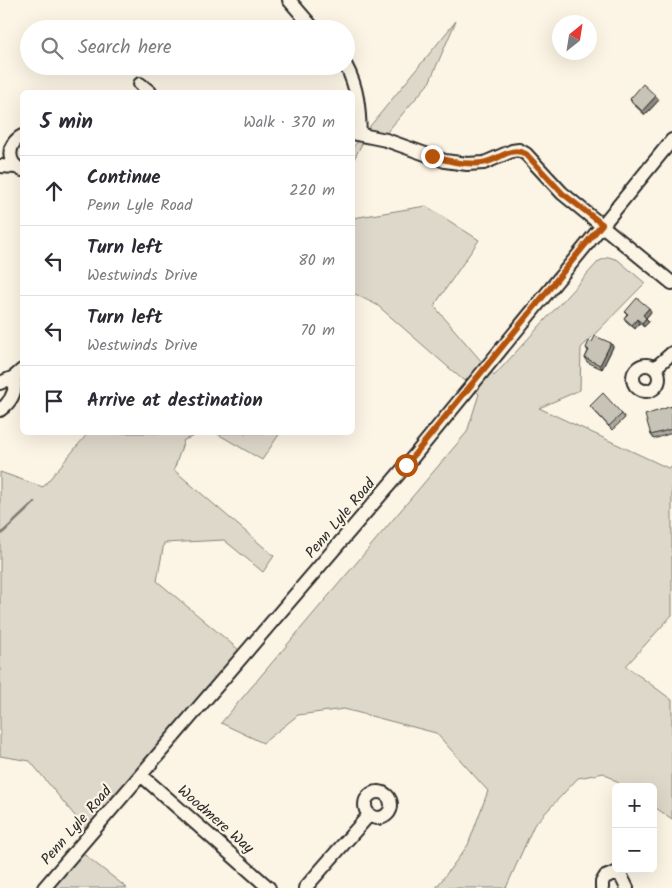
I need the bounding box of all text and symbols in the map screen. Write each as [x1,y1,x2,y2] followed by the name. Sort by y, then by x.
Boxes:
[552,15,597,60] north arrow
[20,20,355,75] search box
[78,33,172,63] text: Search here
[38,34,66,62] icon: search
[40,106,93,139] text: 5 min
[243,110,335,135] text: Walk · 370 m
[421,145,444,168] route end
[87,163,160,193] text: Continue
[40,177,68,205] icon: ahead
[289,178,335,203] text: 220 m
[87,193,192,218] text: Penn Lyle Road
[87,233,162,263] text: Turn left
[40,247,68,275] icon: left
[298,248,335,273] text: 80 m
[87,263,197,288] text: Westwinds Drive
[87,303,162,333] text: Turn left
[40,317,68,345] icon: left
[300,318,335,343] text: 70 m
[87,333,197,358] text: Westwinds Drive
[87,386,263,416] text: Arrive at destination
[40,387,68,415] icon: arrive
[395,454,418,477] route start
[300,473,382,564] street label: Penn Lyle Road
[35,780,119,871] street label: Penn Lyle Road
[172,780,260,861] street label: Woodmere Way
[612,783,657,873] map controls
[612,783,657,828] button: +
[612,828,657,873] button: −

